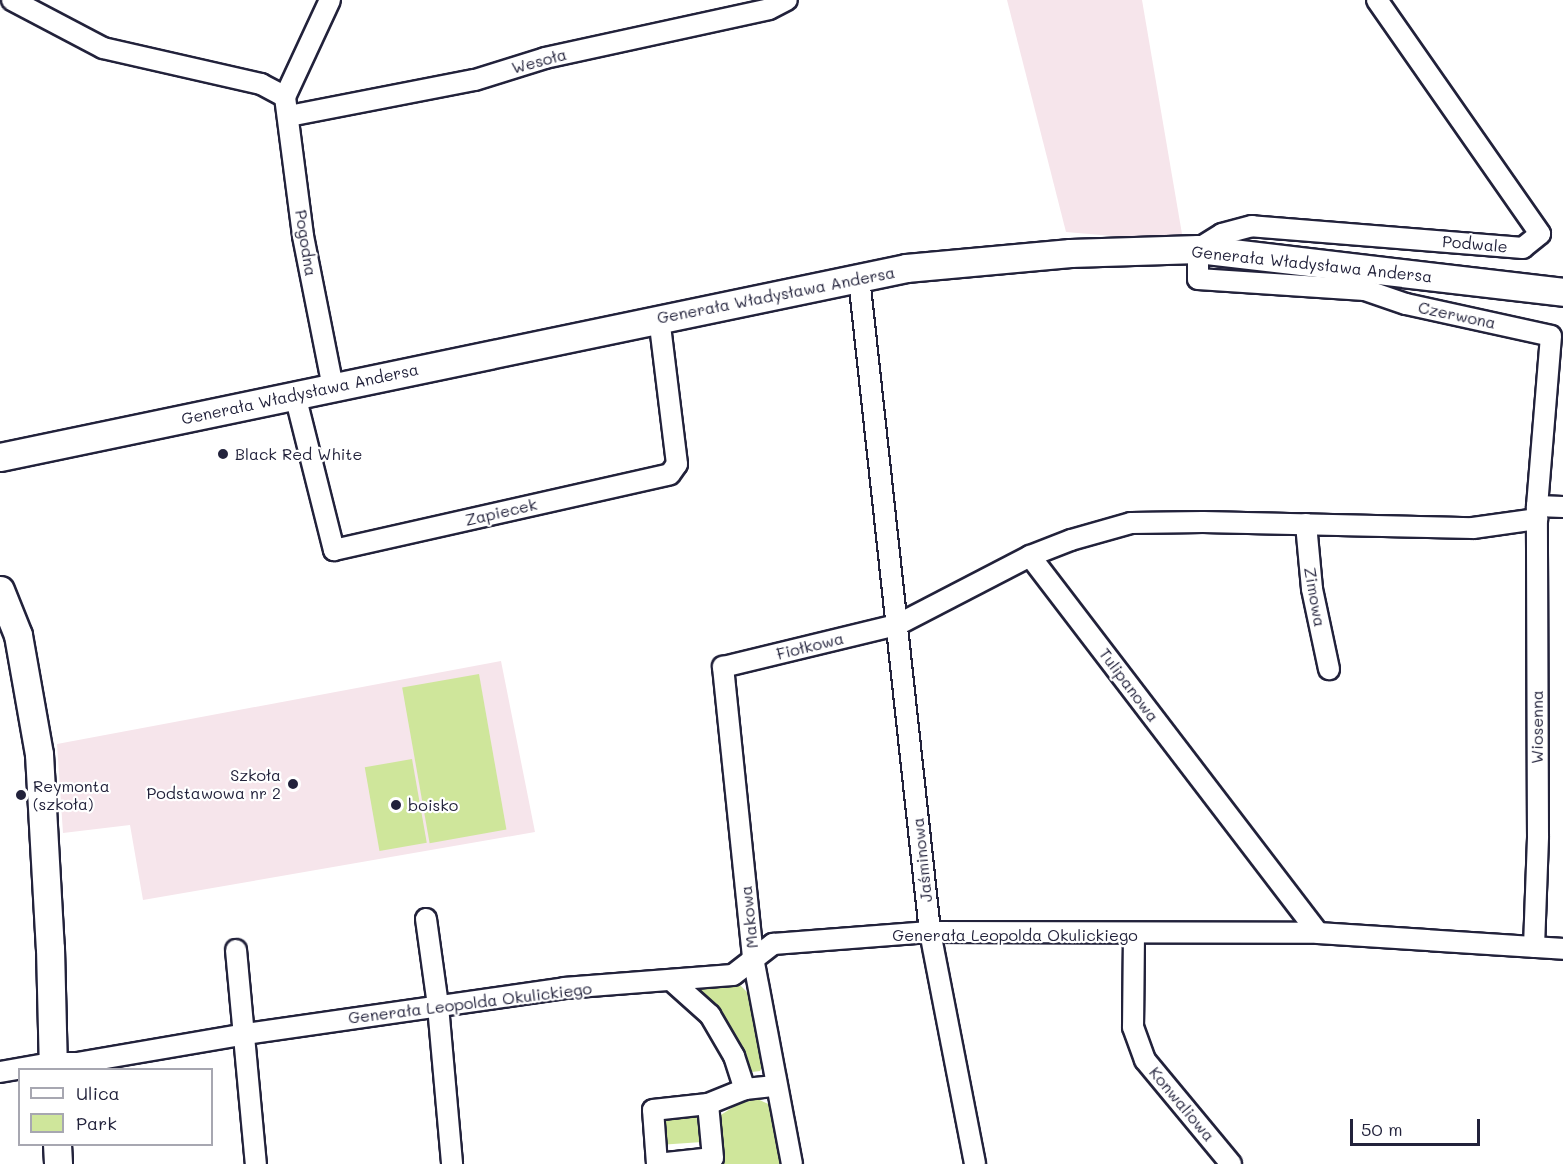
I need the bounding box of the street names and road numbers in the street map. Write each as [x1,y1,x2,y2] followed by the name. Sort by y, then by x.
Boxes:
[509,44,569,78] street label: Wesoła
[291,208,321,278] street label: Pogodna
[1441,232,1509,256] street label: Podwale
[1191,242,1433,286] street label: Generała Władysława Andersa
[655,262,897,328] street label: Generała Władysława Andersa
[1416,297,1498,333] street label: Czerwona
[180,359,420,429] street label: Generała Władysława Andersa
[463,494,539,530] street label: Zapiecek
[1300,566,1330,628] street label: Zimowa
[774,628,846,664] street label: Fiołkowa
[1095,644,1163,726] street label: Tulipanowa
[1527,690,1547,764] street label: Wiosenna
[908,817,936,903] street label: Jaśminowa
[736,885,762,949] street label: Makowa
[892,925,1138,945] street label: Generała Leopolda Okulickiego
[347,979,593,1027] street label: Generała Leopolda Okulickiego
[1145,1063,1219,1145] street label: Konwaliowa

